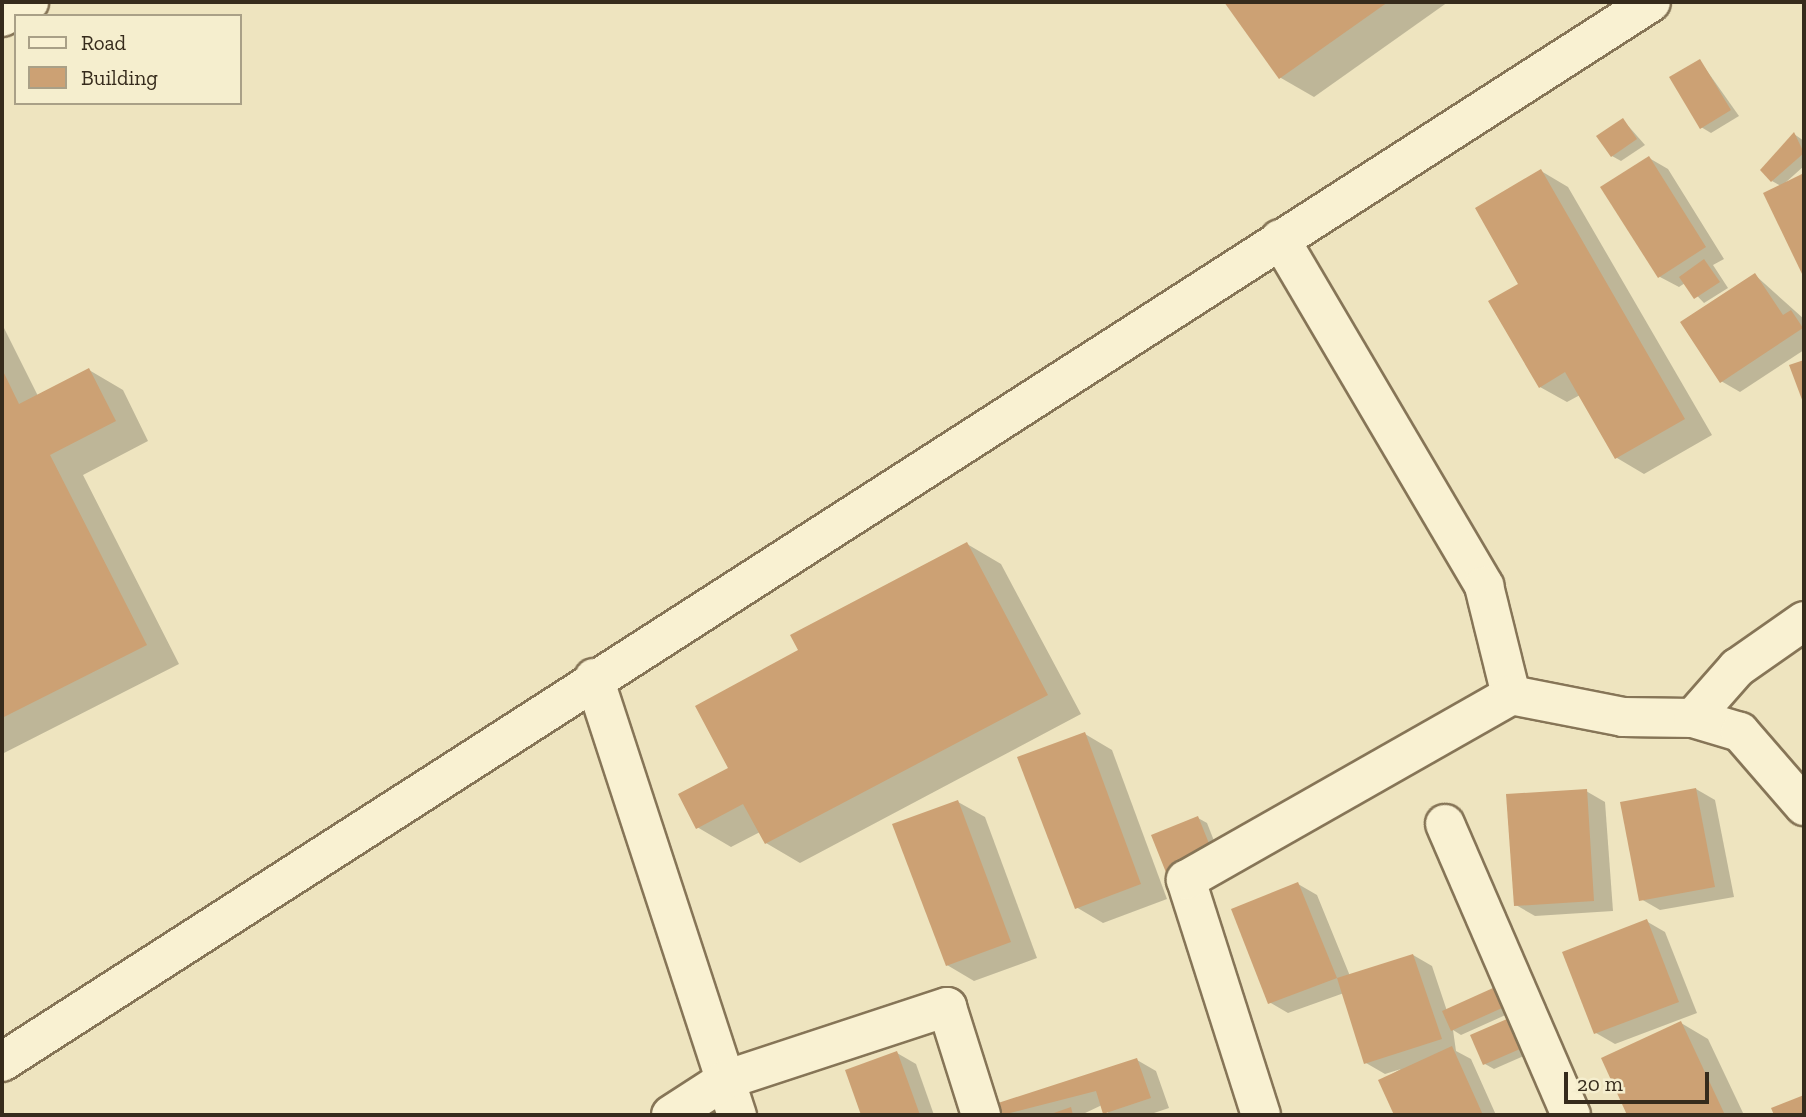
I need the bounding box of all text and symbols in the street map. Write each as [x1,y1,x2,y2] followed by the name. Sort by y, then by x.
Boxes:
[14,14,242,105] legend
[81,30,126,55] text: Road
[81,65,158,90] text: Building
[1568,1058,1713,1102] scale bar
[1577,1071,1623,1096] text: 20 m

